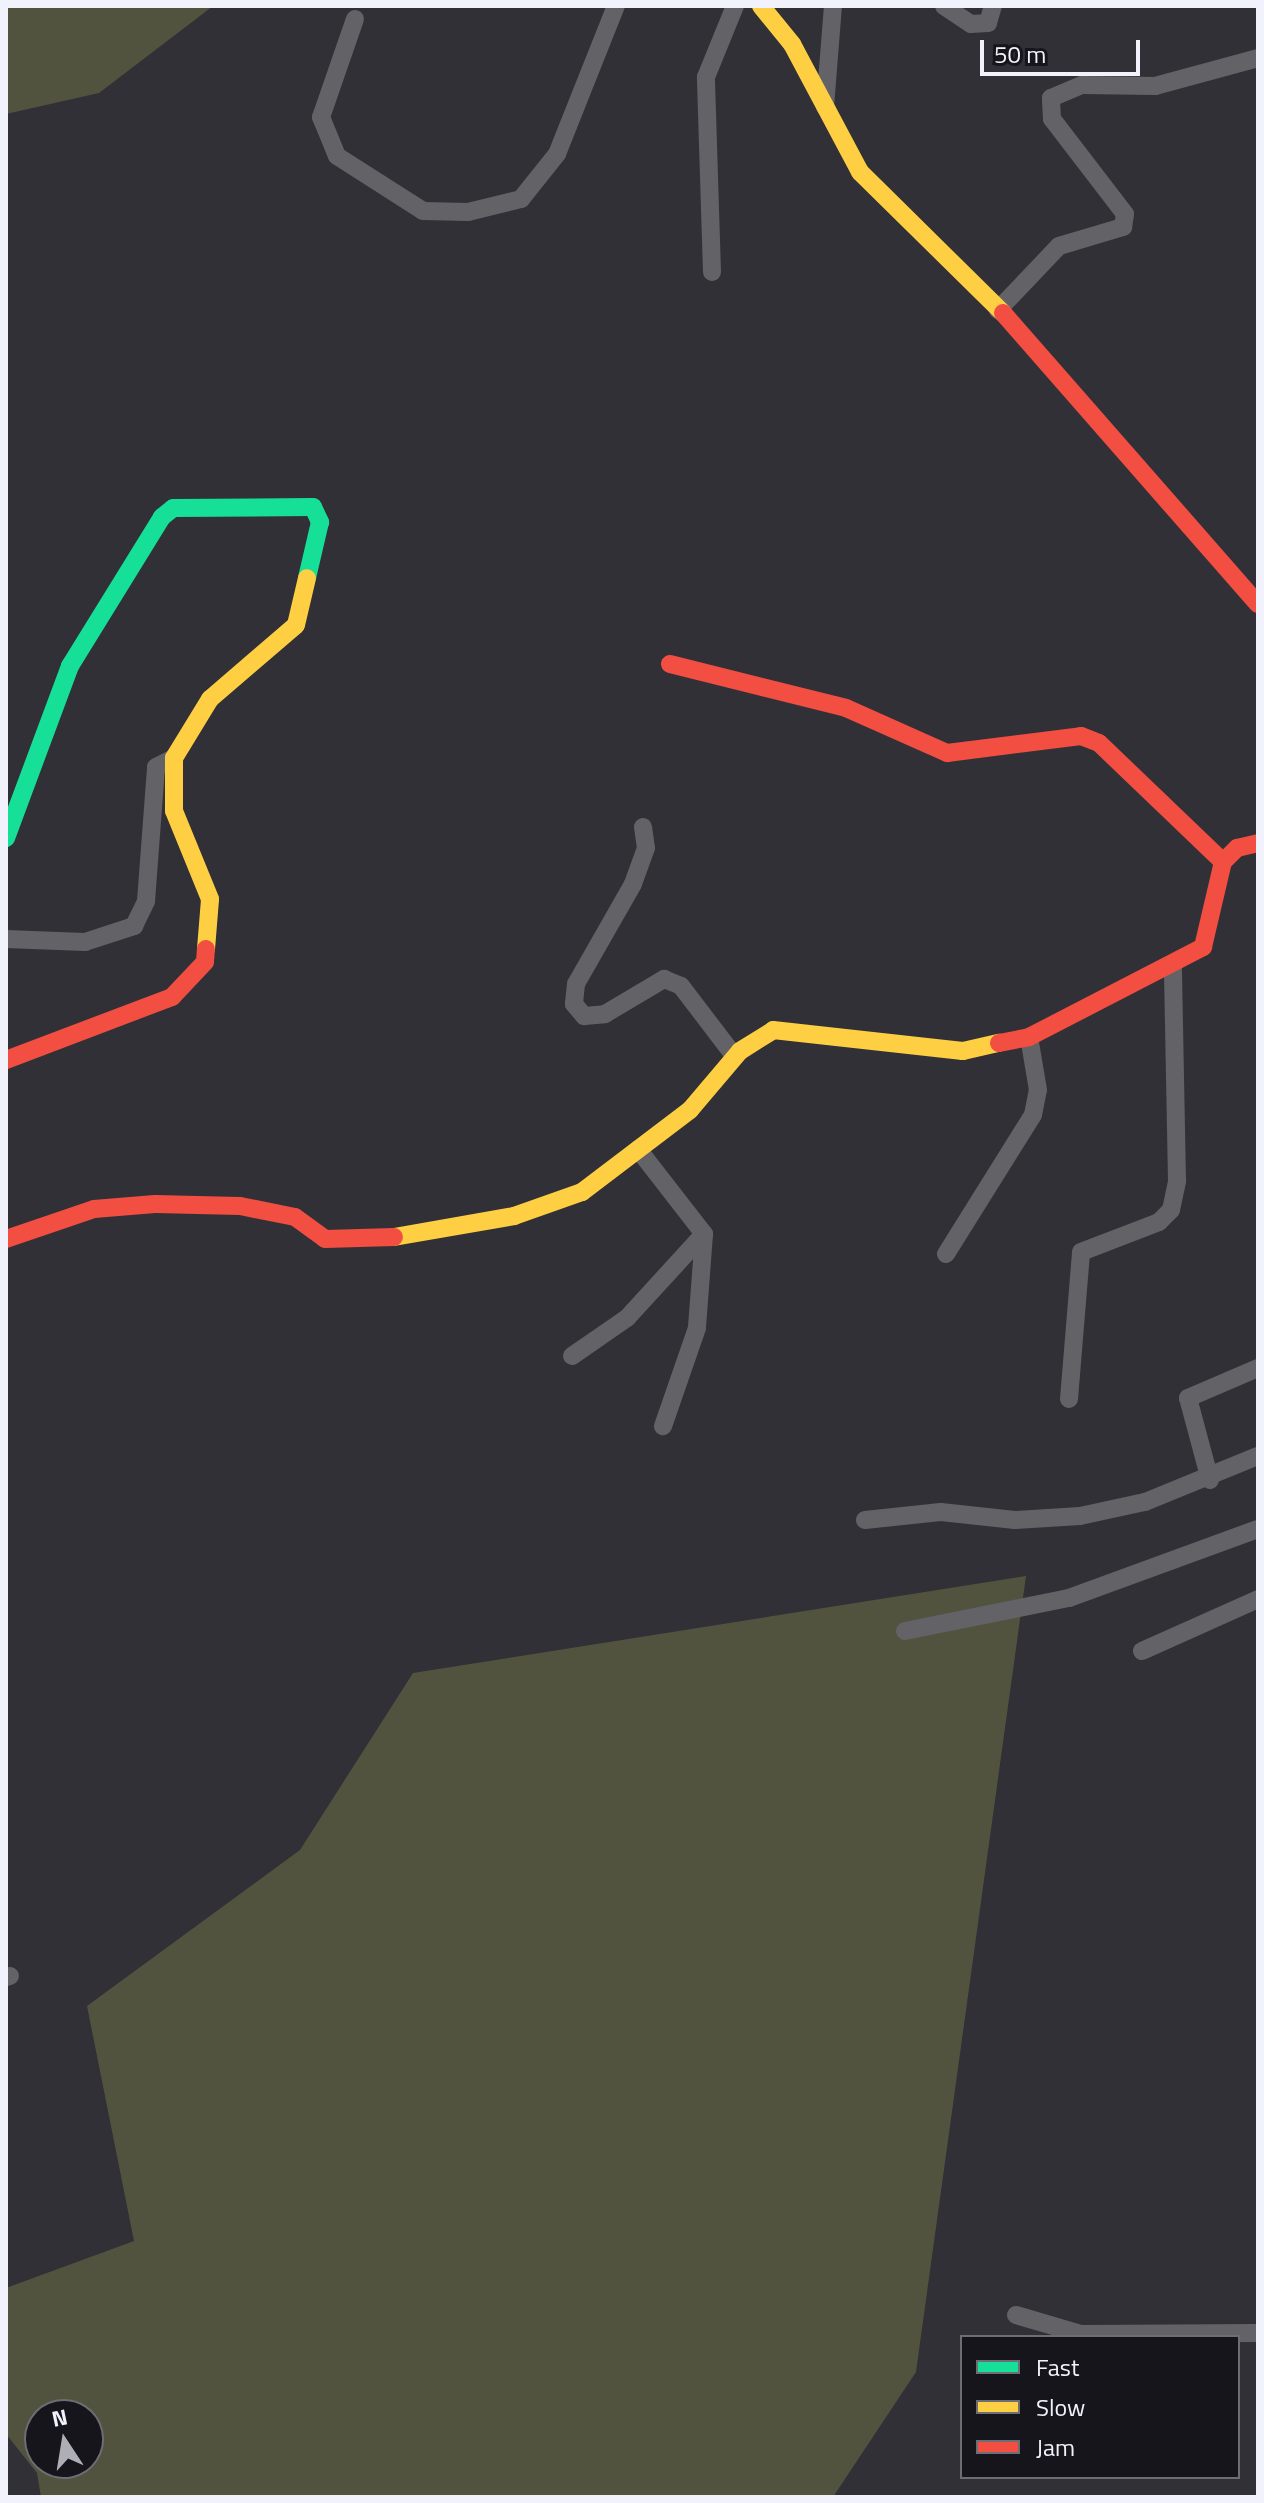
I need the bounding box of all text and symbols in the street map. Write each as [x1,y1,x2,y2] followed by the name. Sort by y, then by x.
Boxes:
[984,24,1144,74] scale bar
[994,36,1046,72] text: 50 m
[960,2335,1240,2479] legend
[1036,2349,1079,2385] text: Fast
[1036,2389,1085,2425] text: Slow
[24,2399,104,2479] north arrow
[48,2399,70,2436] text: N
[1036,2429,1075,2465] text: Jam

